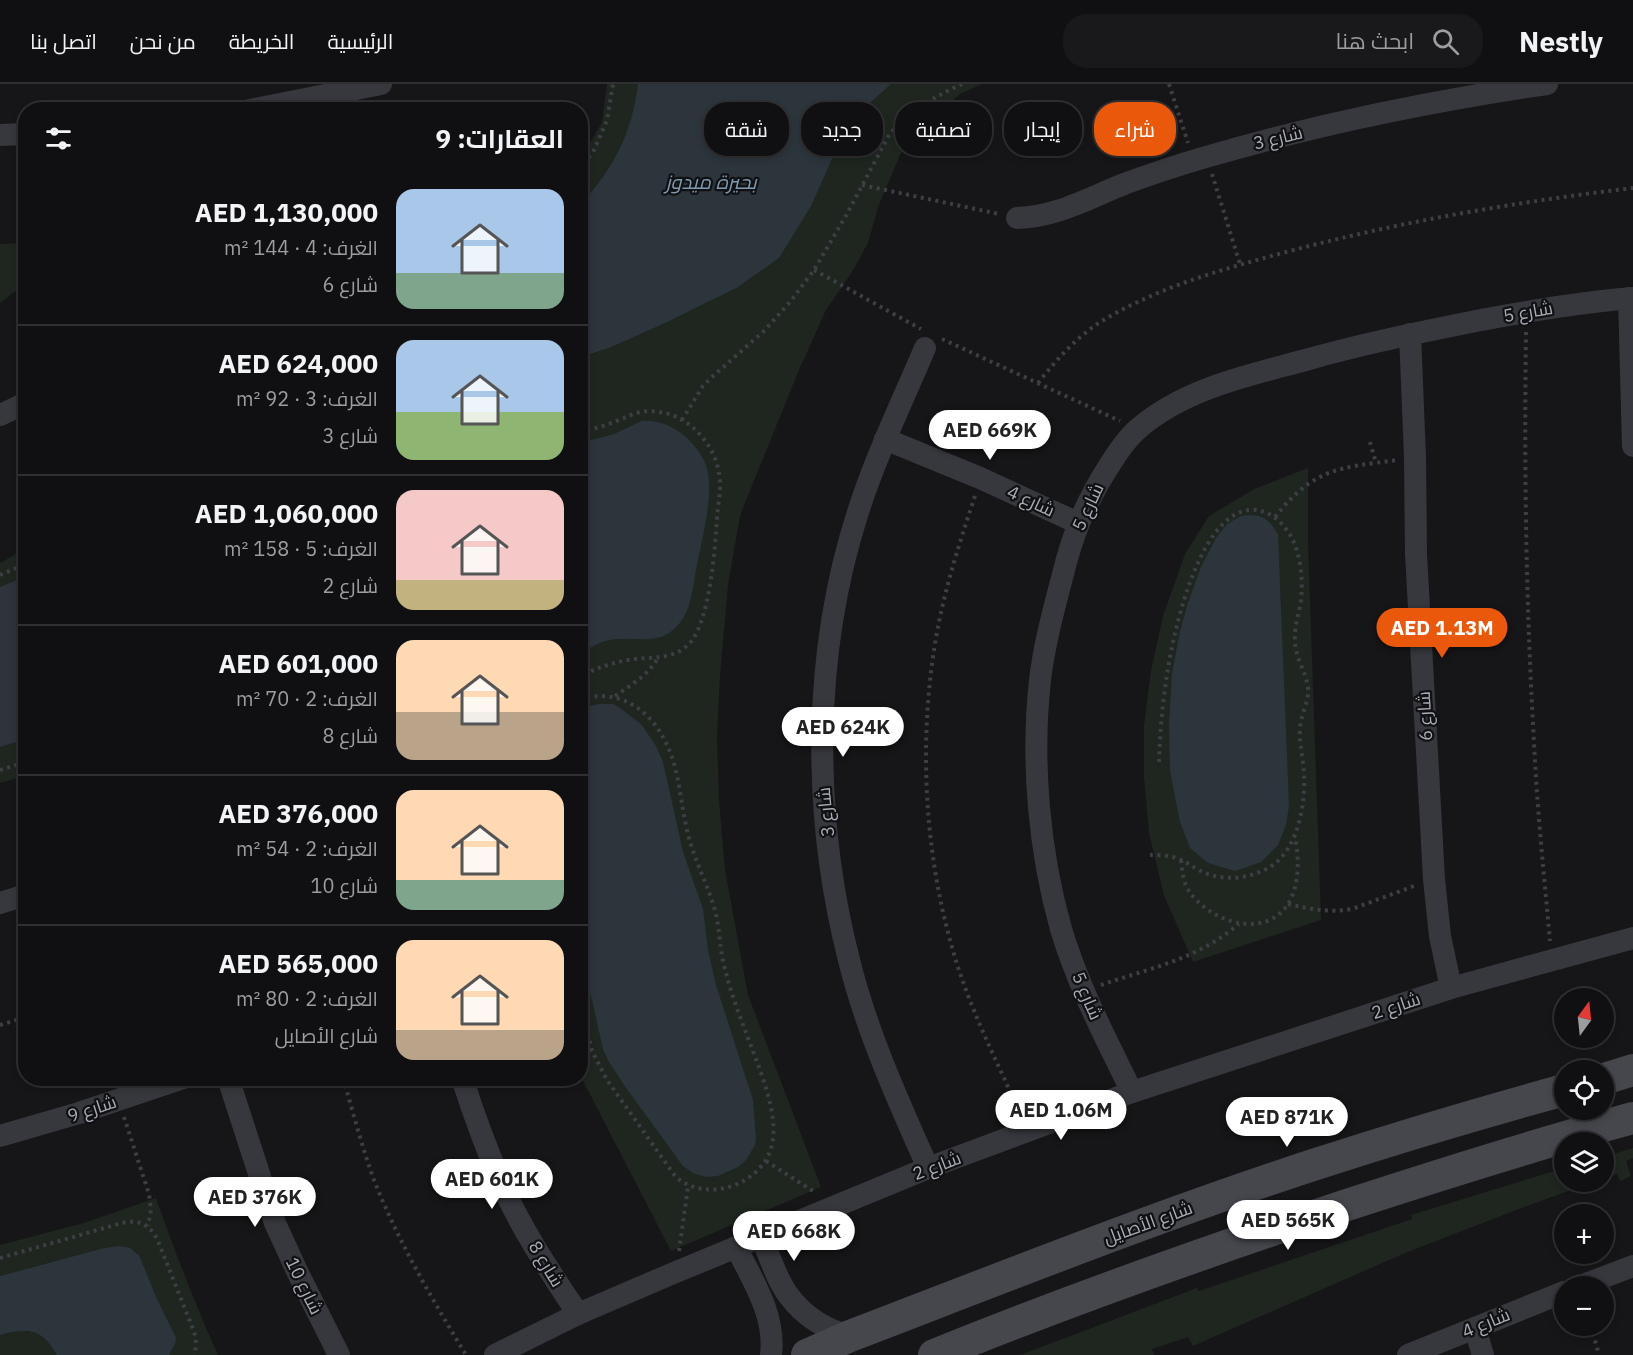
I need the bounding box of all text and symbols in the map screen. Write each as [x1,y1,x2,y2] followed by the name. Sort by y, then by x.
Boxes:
[1063,14,1483,68] search box
[1519,23,1603,60] text: Nestly
[1429,25,1462,58] icon: search
[1335,26,1414,55] text: ابحث هنا
[30,27,97,55] text: اتصل بنا
[130,27,196,55] text: من نحن
[229,27,294,55] text: الخريطة
[327,27,393,55] text: الرئيسية
[704,102,789,156] chip: شقة
[801,102,883,156] chip: جديد
[895,102,992,156] chip: تصفية
[1004,102,1082,156] chip: إيجار
[1094,102,1176,156] chip: شراء
[1251,120,1305,156] street label: شارع 3
[436,121,564,155] text: العقارات: 9
[42,122,75,155] icon: filters
[662,168,758,195] water label: بحيرة ميدوز
[195,195,378,229] text: AED 1,130,000
[444,213,516,285] icon: home
[224,234,378,261] text: الغرف: 4 · 144 m²
[323,271,378,298] text: شارع 6
[1501,296,1555,328] street label: شارع 5
[218,346,378,380] text: AED 624,000
[444,364,516,436] icon: home
[236,385,378,412] text: الغرف: 3 · 92 m²
[928,410,1052,461] pin: AED 669K
[943,416,1037,443] text: AED 669K
[323,422,378,449] text: شارع 3
[1067,479,1109,535] street label: شارع 5
[1003,480,1059,522] street label: شارع 4
[195,496,378,530] text: AED 1,060,000
[444,514,516,586] icon: home
[224,535,378,562] text: الغرف: 5 · 158 m²
[323,572,378,599] text: شارع 2
[1373,608,1511,659] pin: AED 1.13M
[1390,614,1494,641] text: AED 1.13M
[218,646,378,680] text: AED 601,000
[444,664,516,736] icon: home
[236,685,378,712] text: الغرف: 2 · 70 m²
[1412,690,1438,742] street label: شارع 6
[781,707,905,758] pin: AED 624K
[796,713,890,740] text: AED 624K
[323,722,378,749] text: شارع 8
[812,786,840,838] street label: شارع 3
[218,796,378,830] text: AED 376,000
[444,814,516,886] icon: home
[236,835,378,862] text: الغرف: 2 · 54 m²
[311,872,378,899] text: شارع 10
[218,946,378,980] text: AED 565,000
[444,964,516,1036] icon: home
[1066,968,1108,1024] street label: شارع 5
[236,985,378,1012] text: الغرف: 2 · 80 m²
[1369,987,1423,1025] street label: شارع 2
[1554,988,1614,1048] north arrow
[1554,988,1614,1336] map controls
[275,1022,378,1049] text: شارع الأصايل
[1554,1060,1614,1120] button: locate
[65,1090,119,1128] street label: شارع 9
[992,1090,1130,1141] pin: AED 1.06M
[1009,1096,1113,1123] text: AED 1.06M
[1225,1097,1349,1148] pin: AED 871K
[1240,1103,1334,1130] text: AED 871K
[1554,1132,1614,1192] button: layers
[909,1146,965,1186] street label: شارع 2
[430,1159,554,1210] pin: AED 601K
[445,1165,539,1192] text: AED 601K
[193,1177,317,1228] pin: AED 376K
[208,1183,302,1210] text: AED 376K
[1100,1196,1196,1250] street label: شارع الأصايل
[1226,1200,1350,1251] pin: AED 565K
[1554,1204,1614,1264] button: +
[1241,1206,1335,1233] text: AED 565K
[732,1211,856,1262] pin: AED 668K
[747,1217,841,1244] text: AED 668K
[523,1236,569,1292] street label: شارع 8
[280,1253,328,1319] street label: شارع 10
[1554,1276,1614,1336] button: −
[1458,1303,1514,1343] street label: شارع 4

